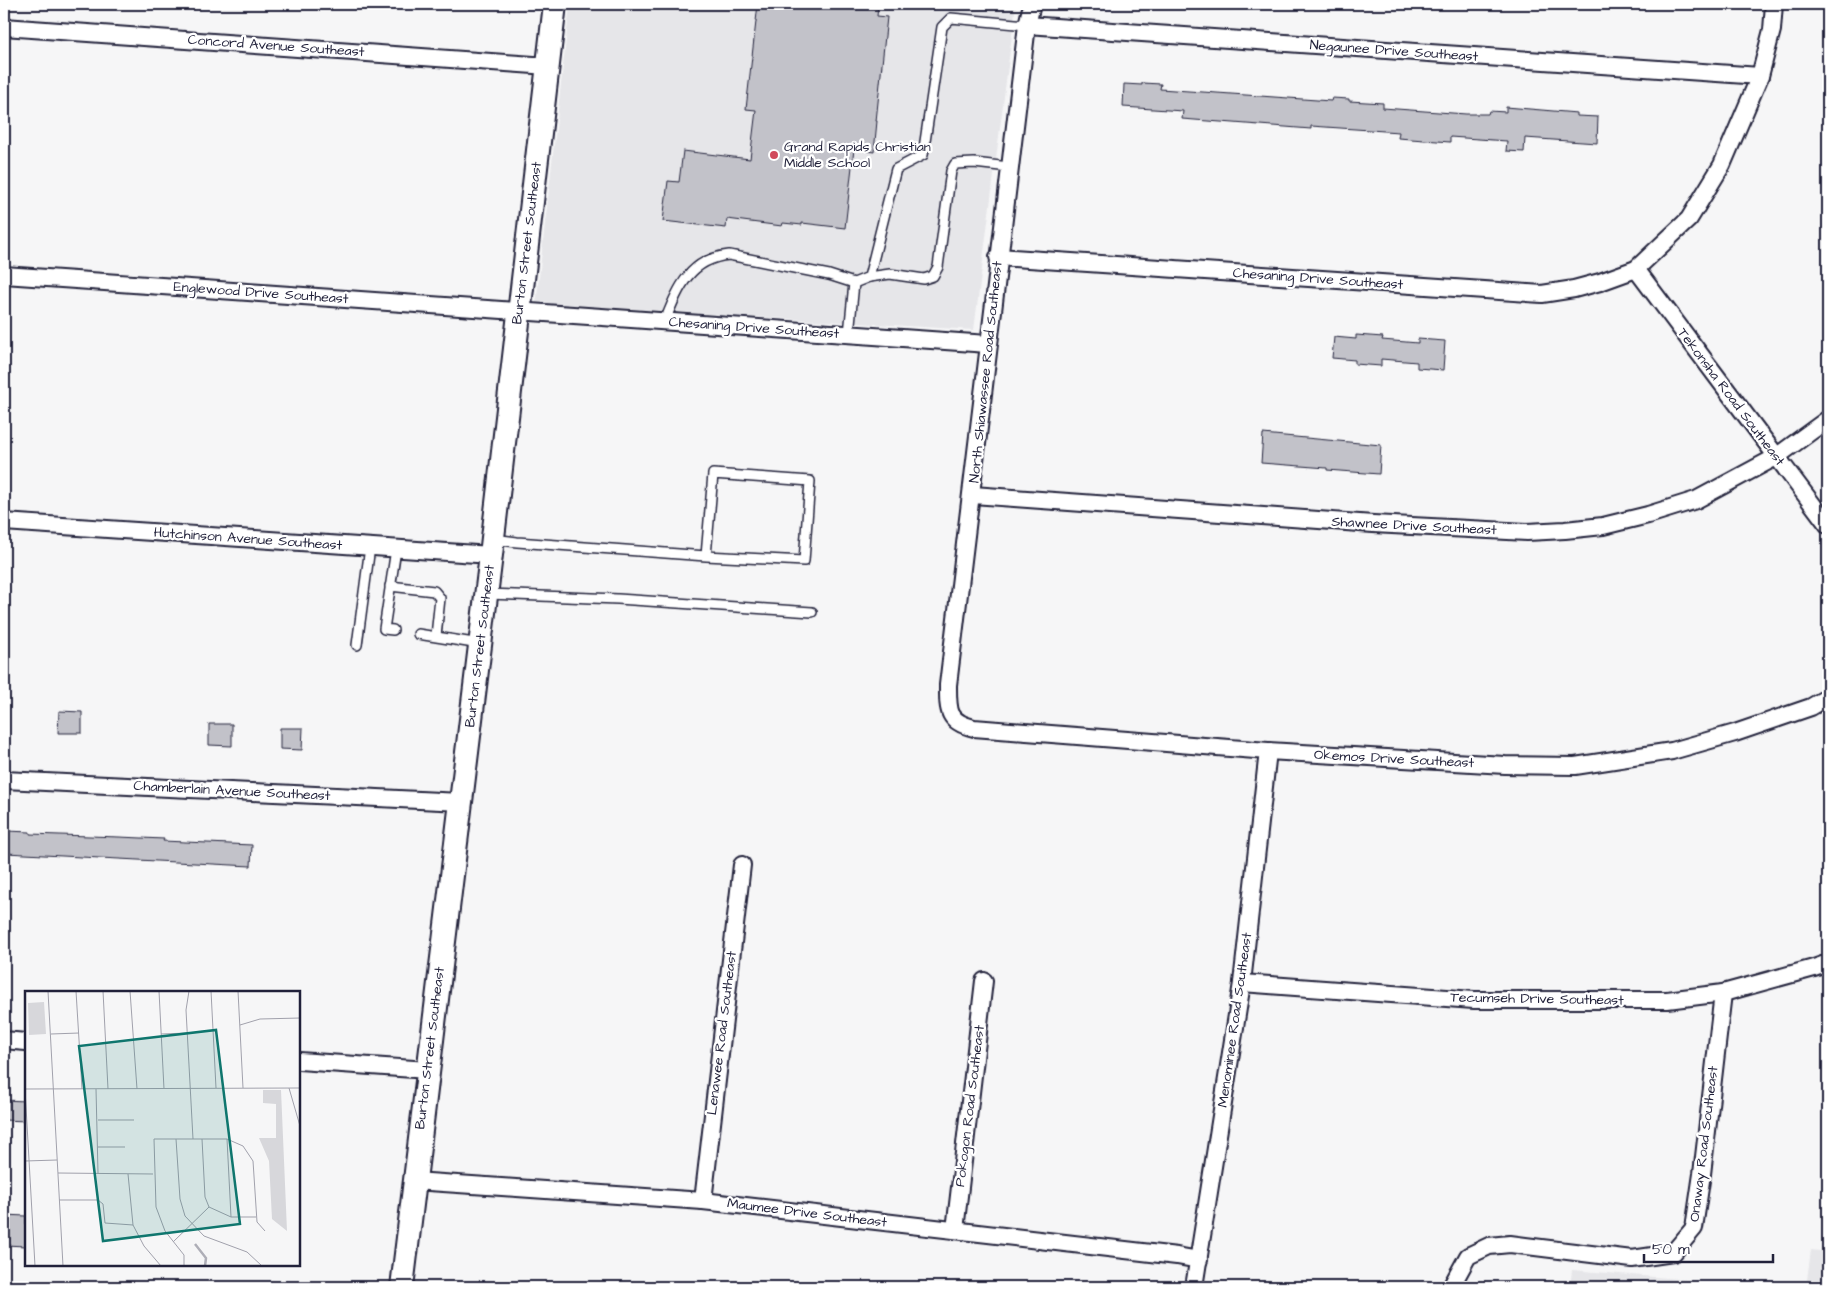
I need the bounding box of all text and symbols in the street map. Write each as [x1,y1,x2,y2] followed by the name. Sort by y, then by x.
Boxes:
[187,30,365,62] street label: Concord Avenue Southeast
[1309,35,1479,67] street label: Negaunee Drive Southeast
[784,137,931,173] place label: Grand Rapids Christian Middle School
[768,149,780,161] marker: Grand Rapids Christian Middle School
[507,160,547,325] street label: Burton Street Southeast
[964,260,1008,484] street label: North Shiawassee Road Southeast
[1232,263,1404,295] street label: Chesaning Drive Southeast
[173,277,350,309] street label: Englewood Drive Southeast
[668,312,840,344] street label: Chesaning Drive Southeast
[1672,324,1790,470] street label: Tekonsha Road Southeast
[1331,512,1497,540] street label: Shawnee Drive Southeast
[153,522,343,556] street label: Hutchinson Avenue Southeast
[460,563,500,728] street label: Burton Street Southeast
[1313,745,1475,773] street label: Okemos Drive Southeast
[133,776,331,806] street label: Chamberlain Avenue Southeast
[1213,931,1257,1109] street label: Menominee Road Southeast
[702,949,742,1116] street label: Lenawee Road Southeast
[410,965,450,1130] street label: Burton Street Southeast
[1450,987,1624,1011] street label: Tecumseh Drive Southeast
[25,991,300,1266] inset map
[950,1024,990,1188] street label: Pokogon Road Southeast
[1685,1065,1724,1223] street label: Onaway Road Southeast
[726,1193,888,1233] street label: Maumee Drive Southeast
[1644,1231,1773,1263] scale bar
[1652,1239,1690,1260] text: 50 m

